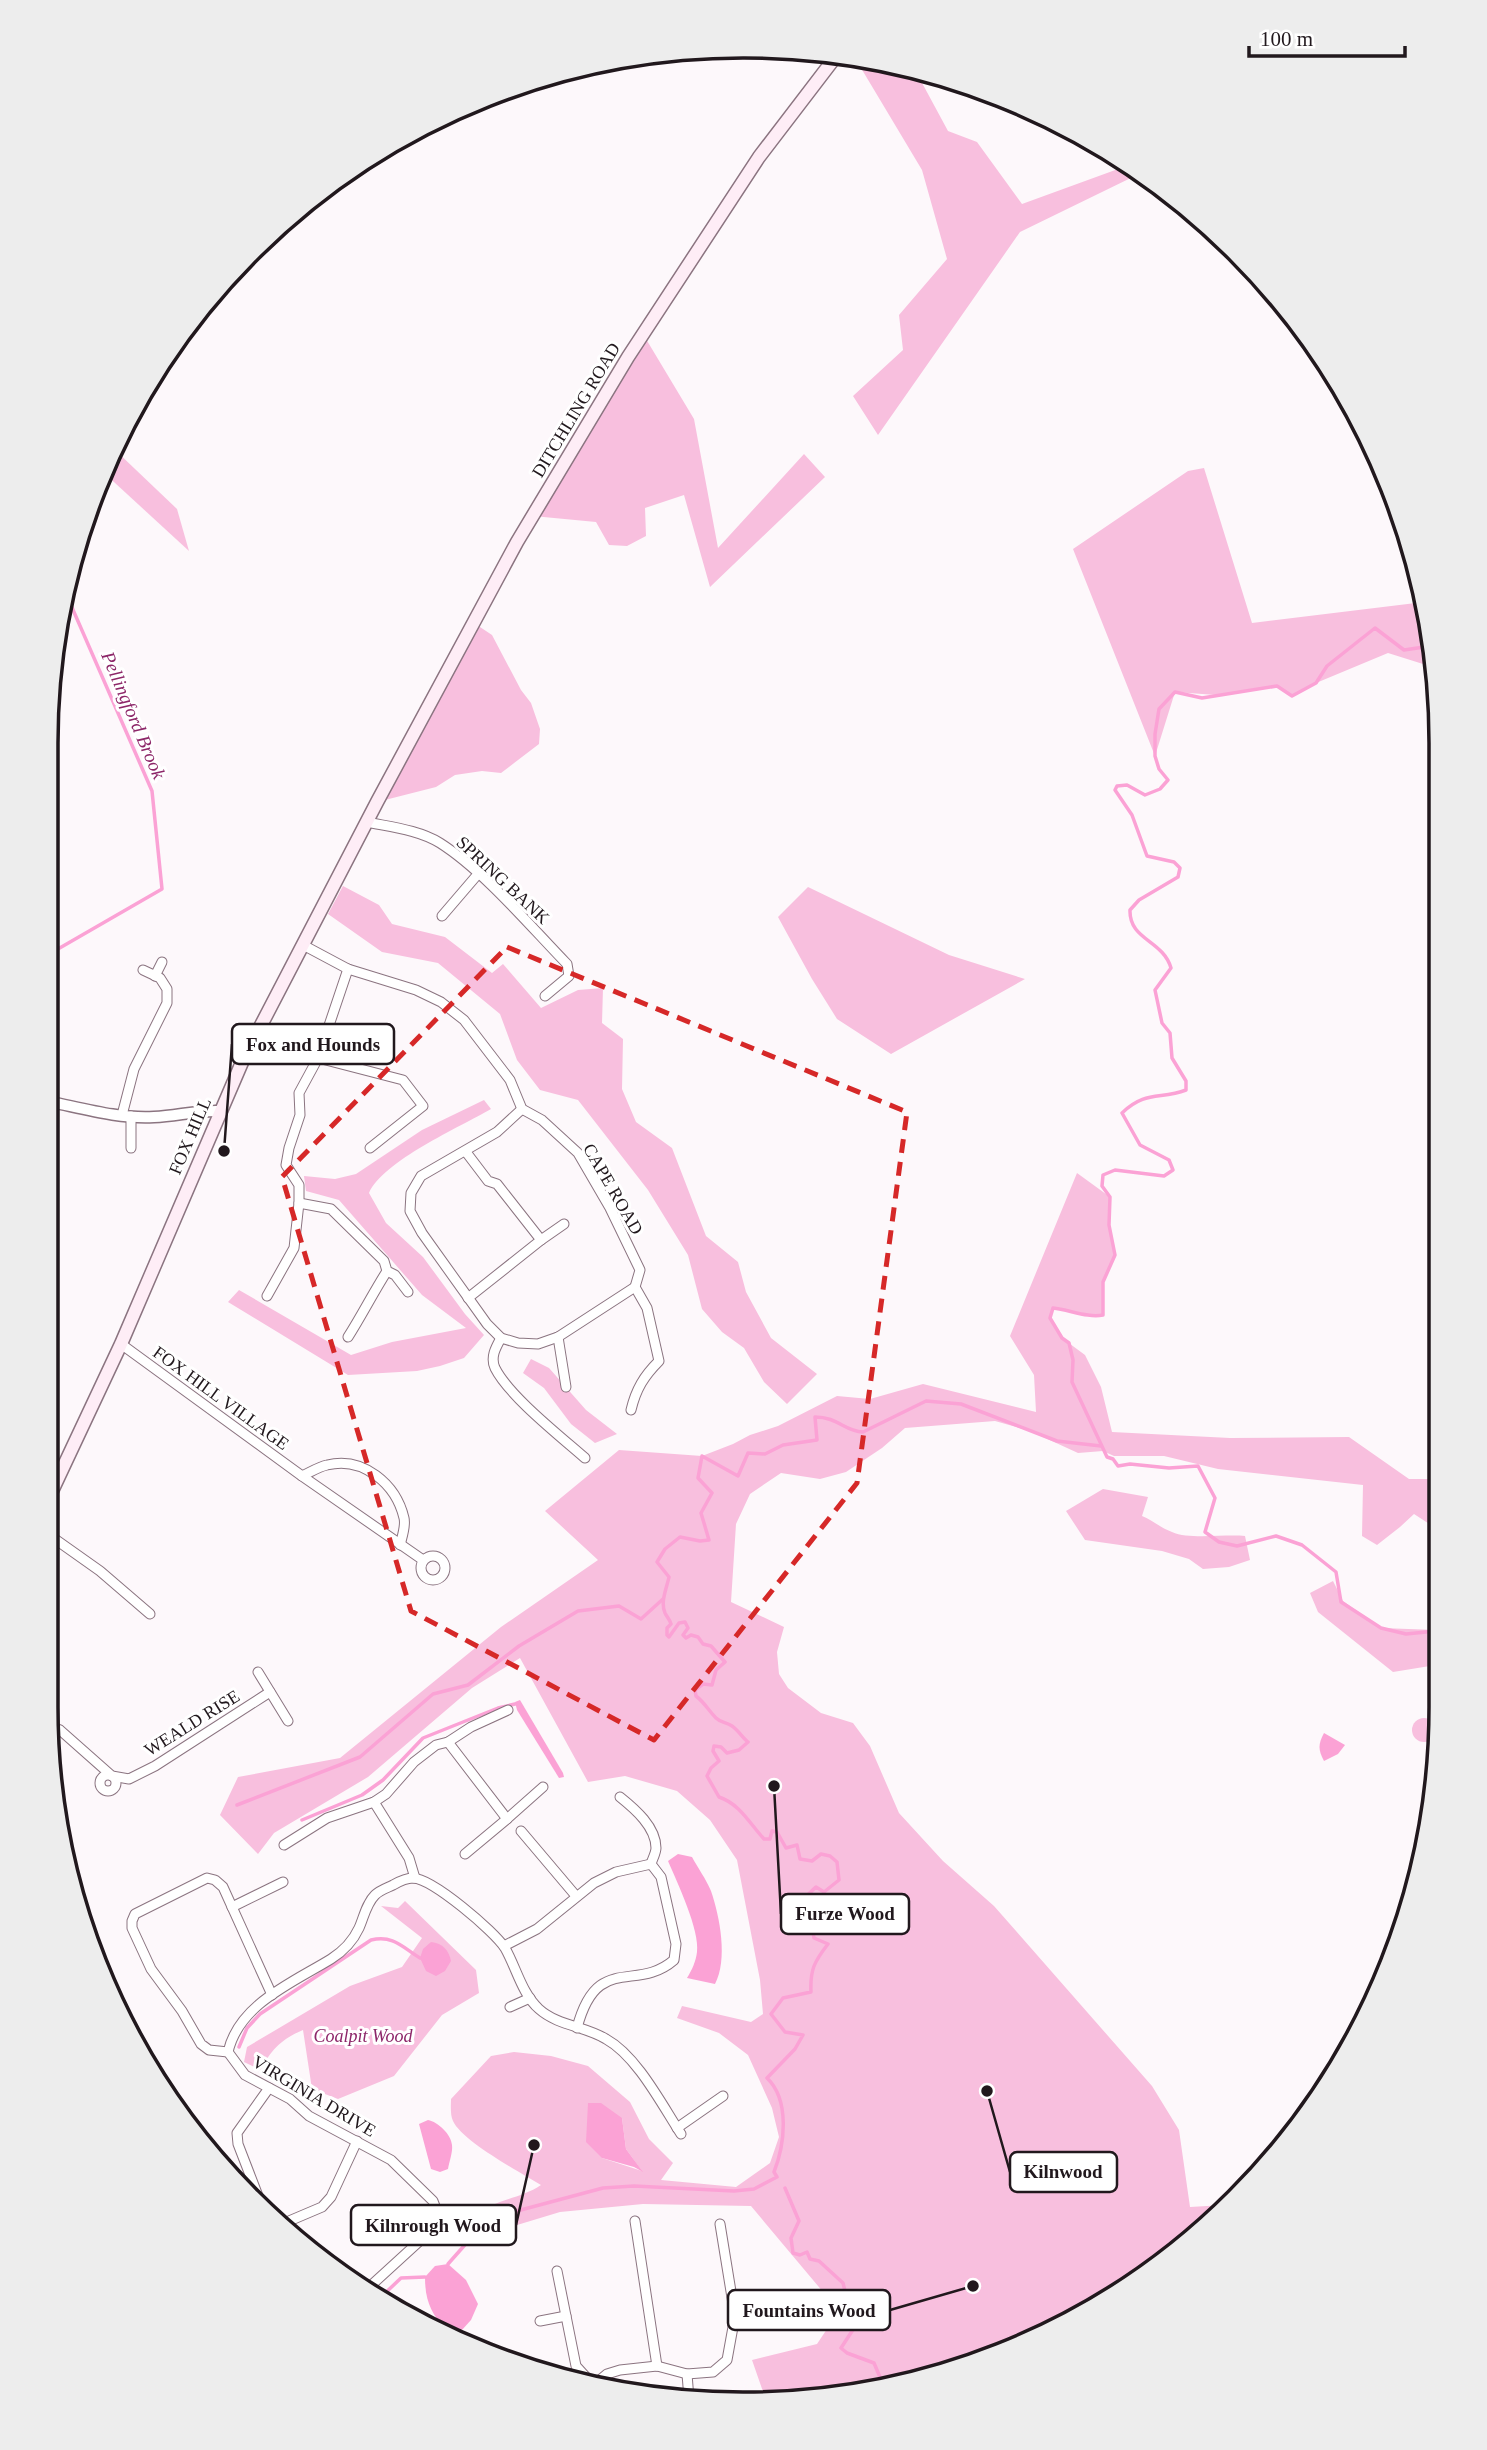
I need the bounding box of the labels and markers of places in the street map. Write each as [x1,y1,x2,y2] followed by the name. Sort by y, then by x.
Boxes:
[232,1024,394,1064] callout: Fox and Hounds
[781,1894,909,1934] callout: Furze Wood
[1010,2152,1117,2192] callout: Kilnwood
[351,2205,516,2245] callout: Kilnrough Wood
[728,2290,890,2330] callout: Fountains Wood

